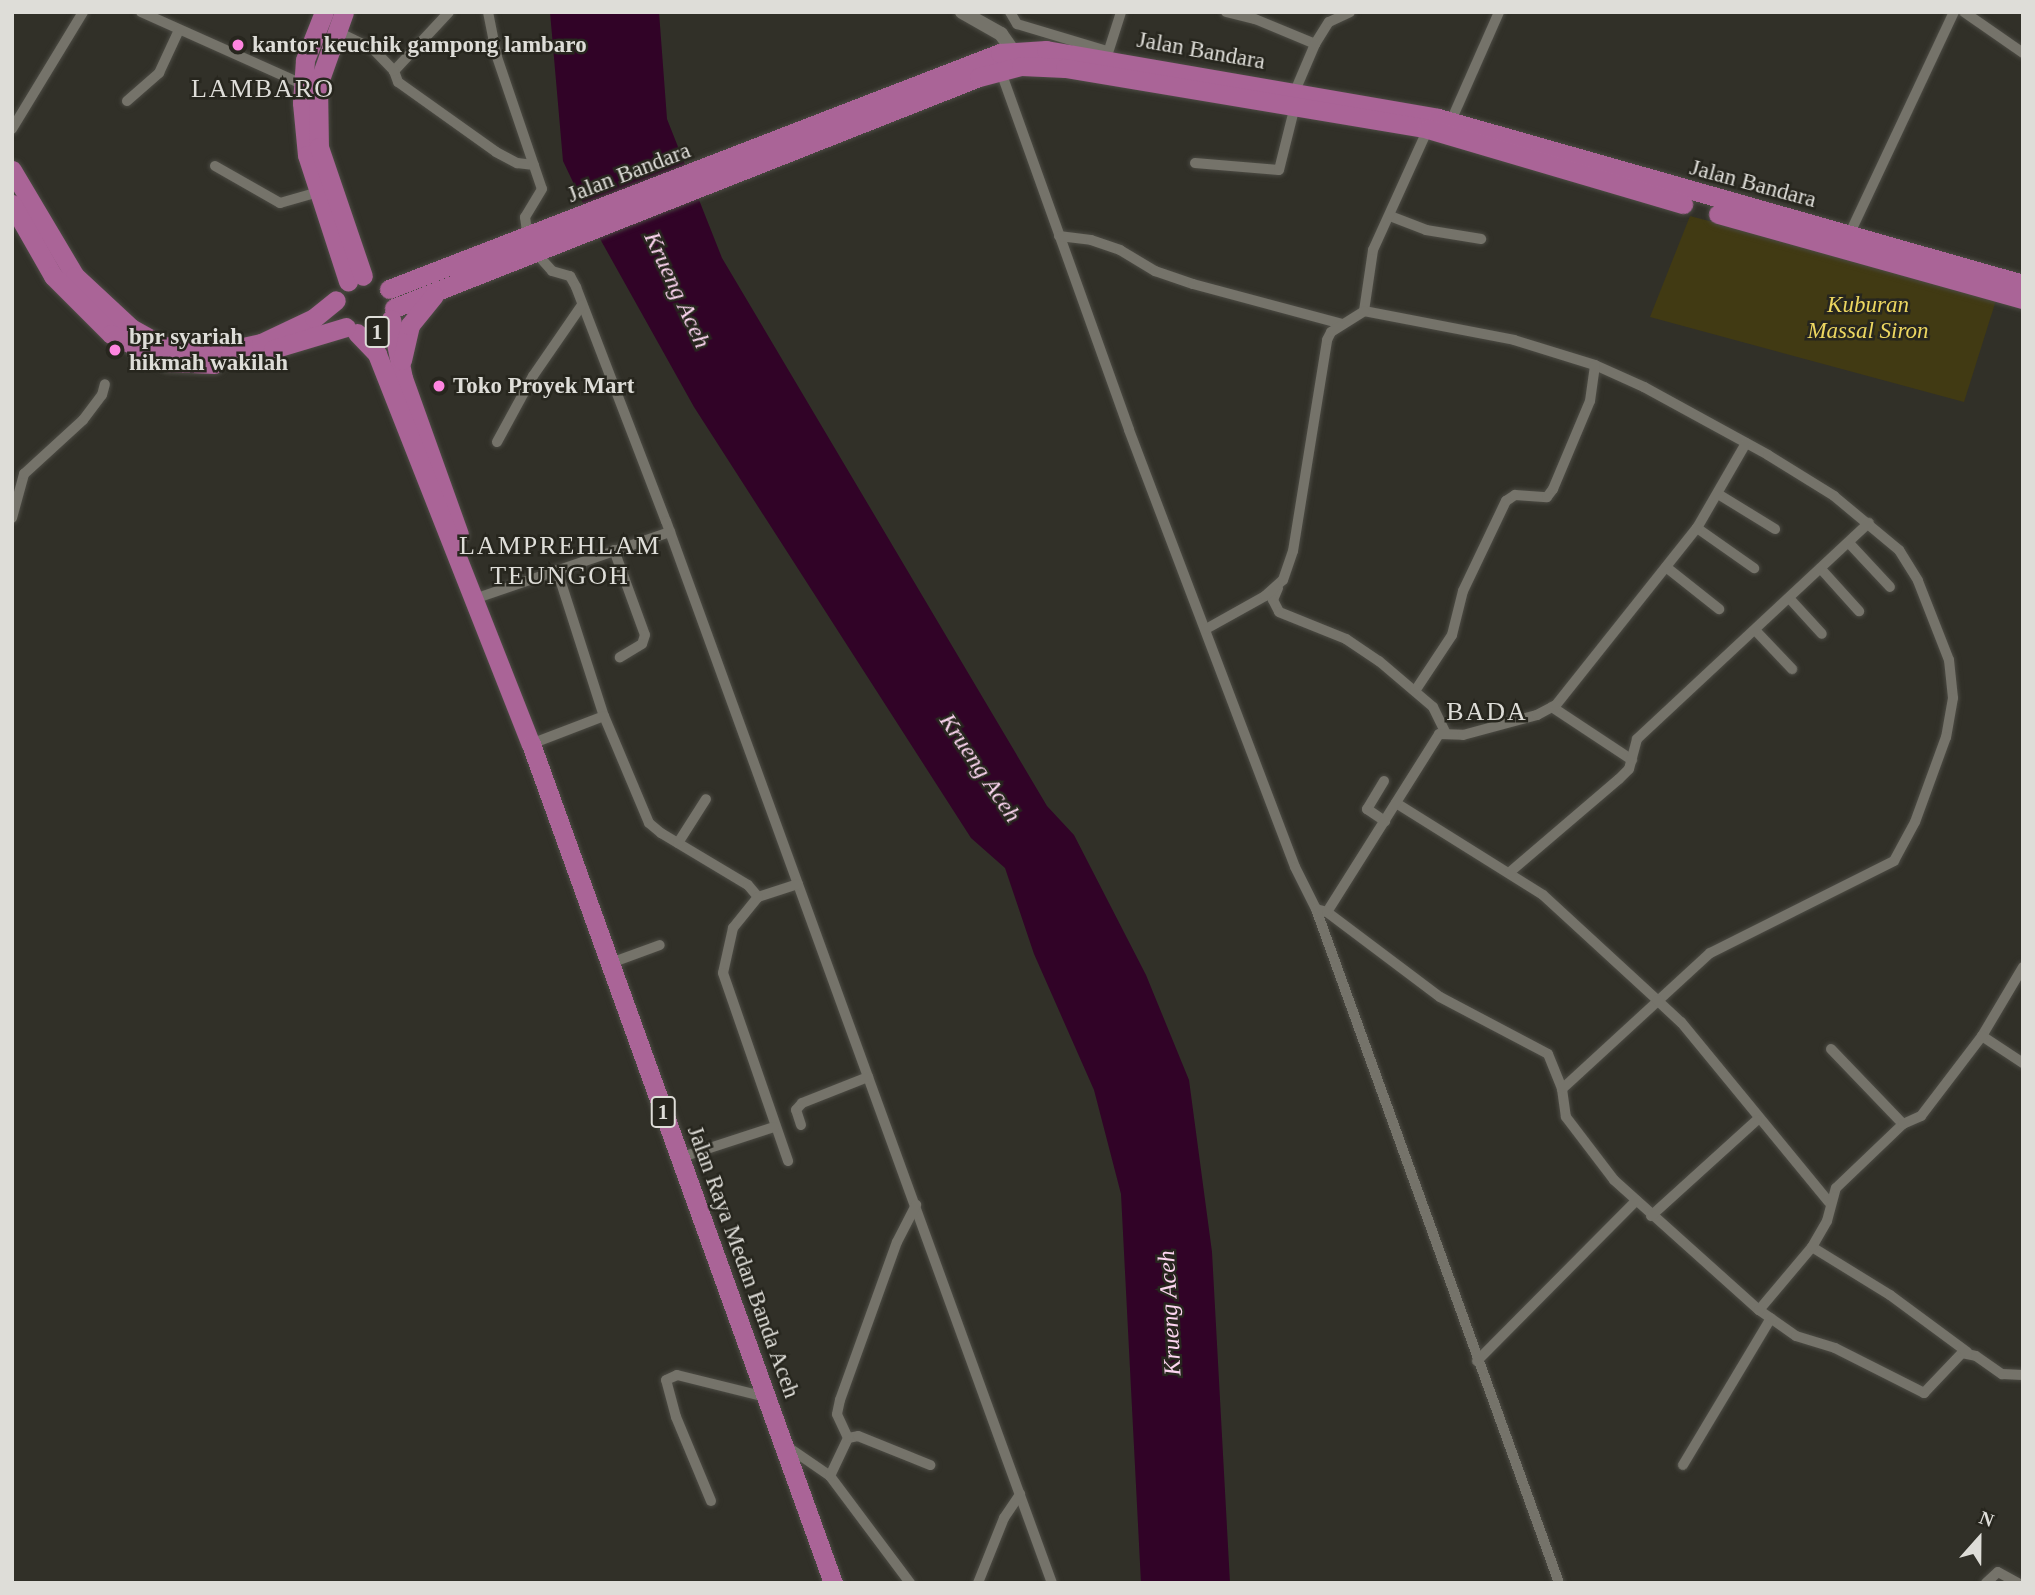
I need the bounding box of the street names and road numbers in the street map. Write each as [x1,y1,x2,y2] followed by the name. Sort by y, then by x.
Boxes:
[1135,26,1267,76] street label: Jalan Bandara
[564,137,694,209] street label: Jalan Bandara
[1687,154,1819,214] street label: Jalan Bandara
[365,314,389,350] road number: 1
[651,1094,675,1130] road number: 1
[681,1122,805,1402] street label: Jalan Raya Medan Banda Aceh

